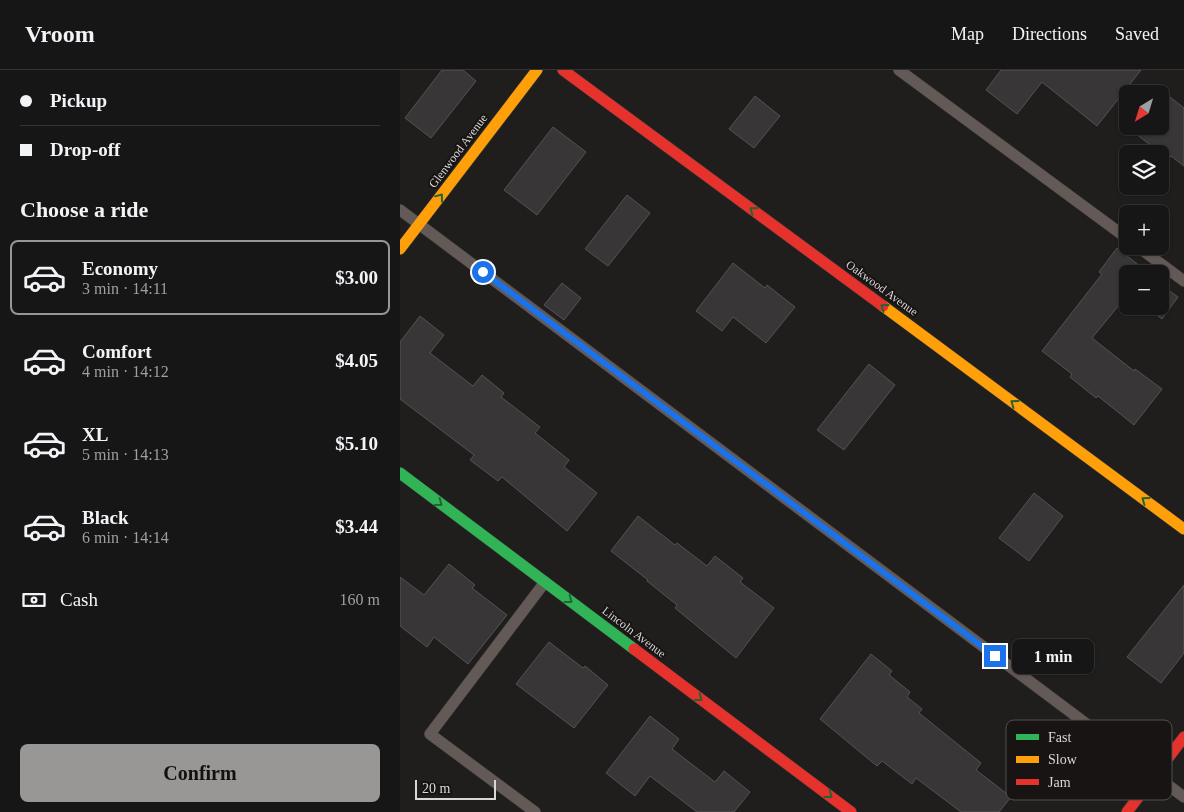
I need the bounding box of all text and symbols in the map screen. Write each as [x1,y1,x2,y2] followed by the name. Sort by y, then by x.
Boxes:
[25,21,95,47] text: Vroom
[951,24,984,44] text: Map
[1012,24,1087,44] text: Directions
[1115,24,1159,44] text: Saved
[1119,85,1169,135] north arrow
[1119,85,1169,315] map controls
[50,90,107,111] text: Pickup
[426,111,490,191] street label: Glenwood Avenue
[50,139,120,160] text: Drop-off
[1119,145,1169,195] button: layers
[435,194,443,203] one-way arrow
[20,197,148,222] text: Choose a ride
[1119,205,1169,255] button: +
[749,207,759,216] one-way arrow
[22,255,67,300] icon: car
[843,257,921,319] street label: Oakwood Avenue
[82,258,158,279] text: Economy
[472,261,494,283] route start
[1119,265,1169,315] button: −
[335,267,378,288] text: $3.00
[82,280,168,297] text: 3 min · 14:11
[880,304,889,313] one-way arrow
[22,338,67,383] icon: car
[82,341,152,362] text: Comfort
[335,350,378,371] text: $4.05
[82,363,169,380] text: 4 min · 14:12
[1011,401,1020,409] one-way arrow
[22,421,67,466] icon: car
[82,424,108,445] text: XL
[335,433,378,454] text: $5.10
[82,446,169,463] text: 5 min · 14:13
[433,497,442,505] one-way arrow
[1141,497,1151,506] one-way arrow
[22,504,67,549] icon: car
[82,507,128,528] text: Black
[335,516,378,537] text: $3.44
[82,529,169,546] text: 6 min · 14:14
[20,586,48,614] icon: cash
[60,589,98,610] text: Cash
[340,591,380,608] text: 160 m
[563,594,573,603] one-way arrow
[599,604,669,660] street label: Lincoln Avenue
[1012,638,1095,674] callout: 1 min
[984,645,1006,667] route end
[1034,648,1072,665] text: 1 min
[693,692,702,700] one-way arrow
[1006,720,1172,800] legend
[1048,730,1071,745] text: Fast
[20,744,380,802] button: Confirm
[1048,752,1078,767] text: Slow
[1048,775,1071,790] text: Jam
[415,777,496,800] scale bar
[422,781,450,796] text: 20 m
[823,790,832,798] one-way arrow

